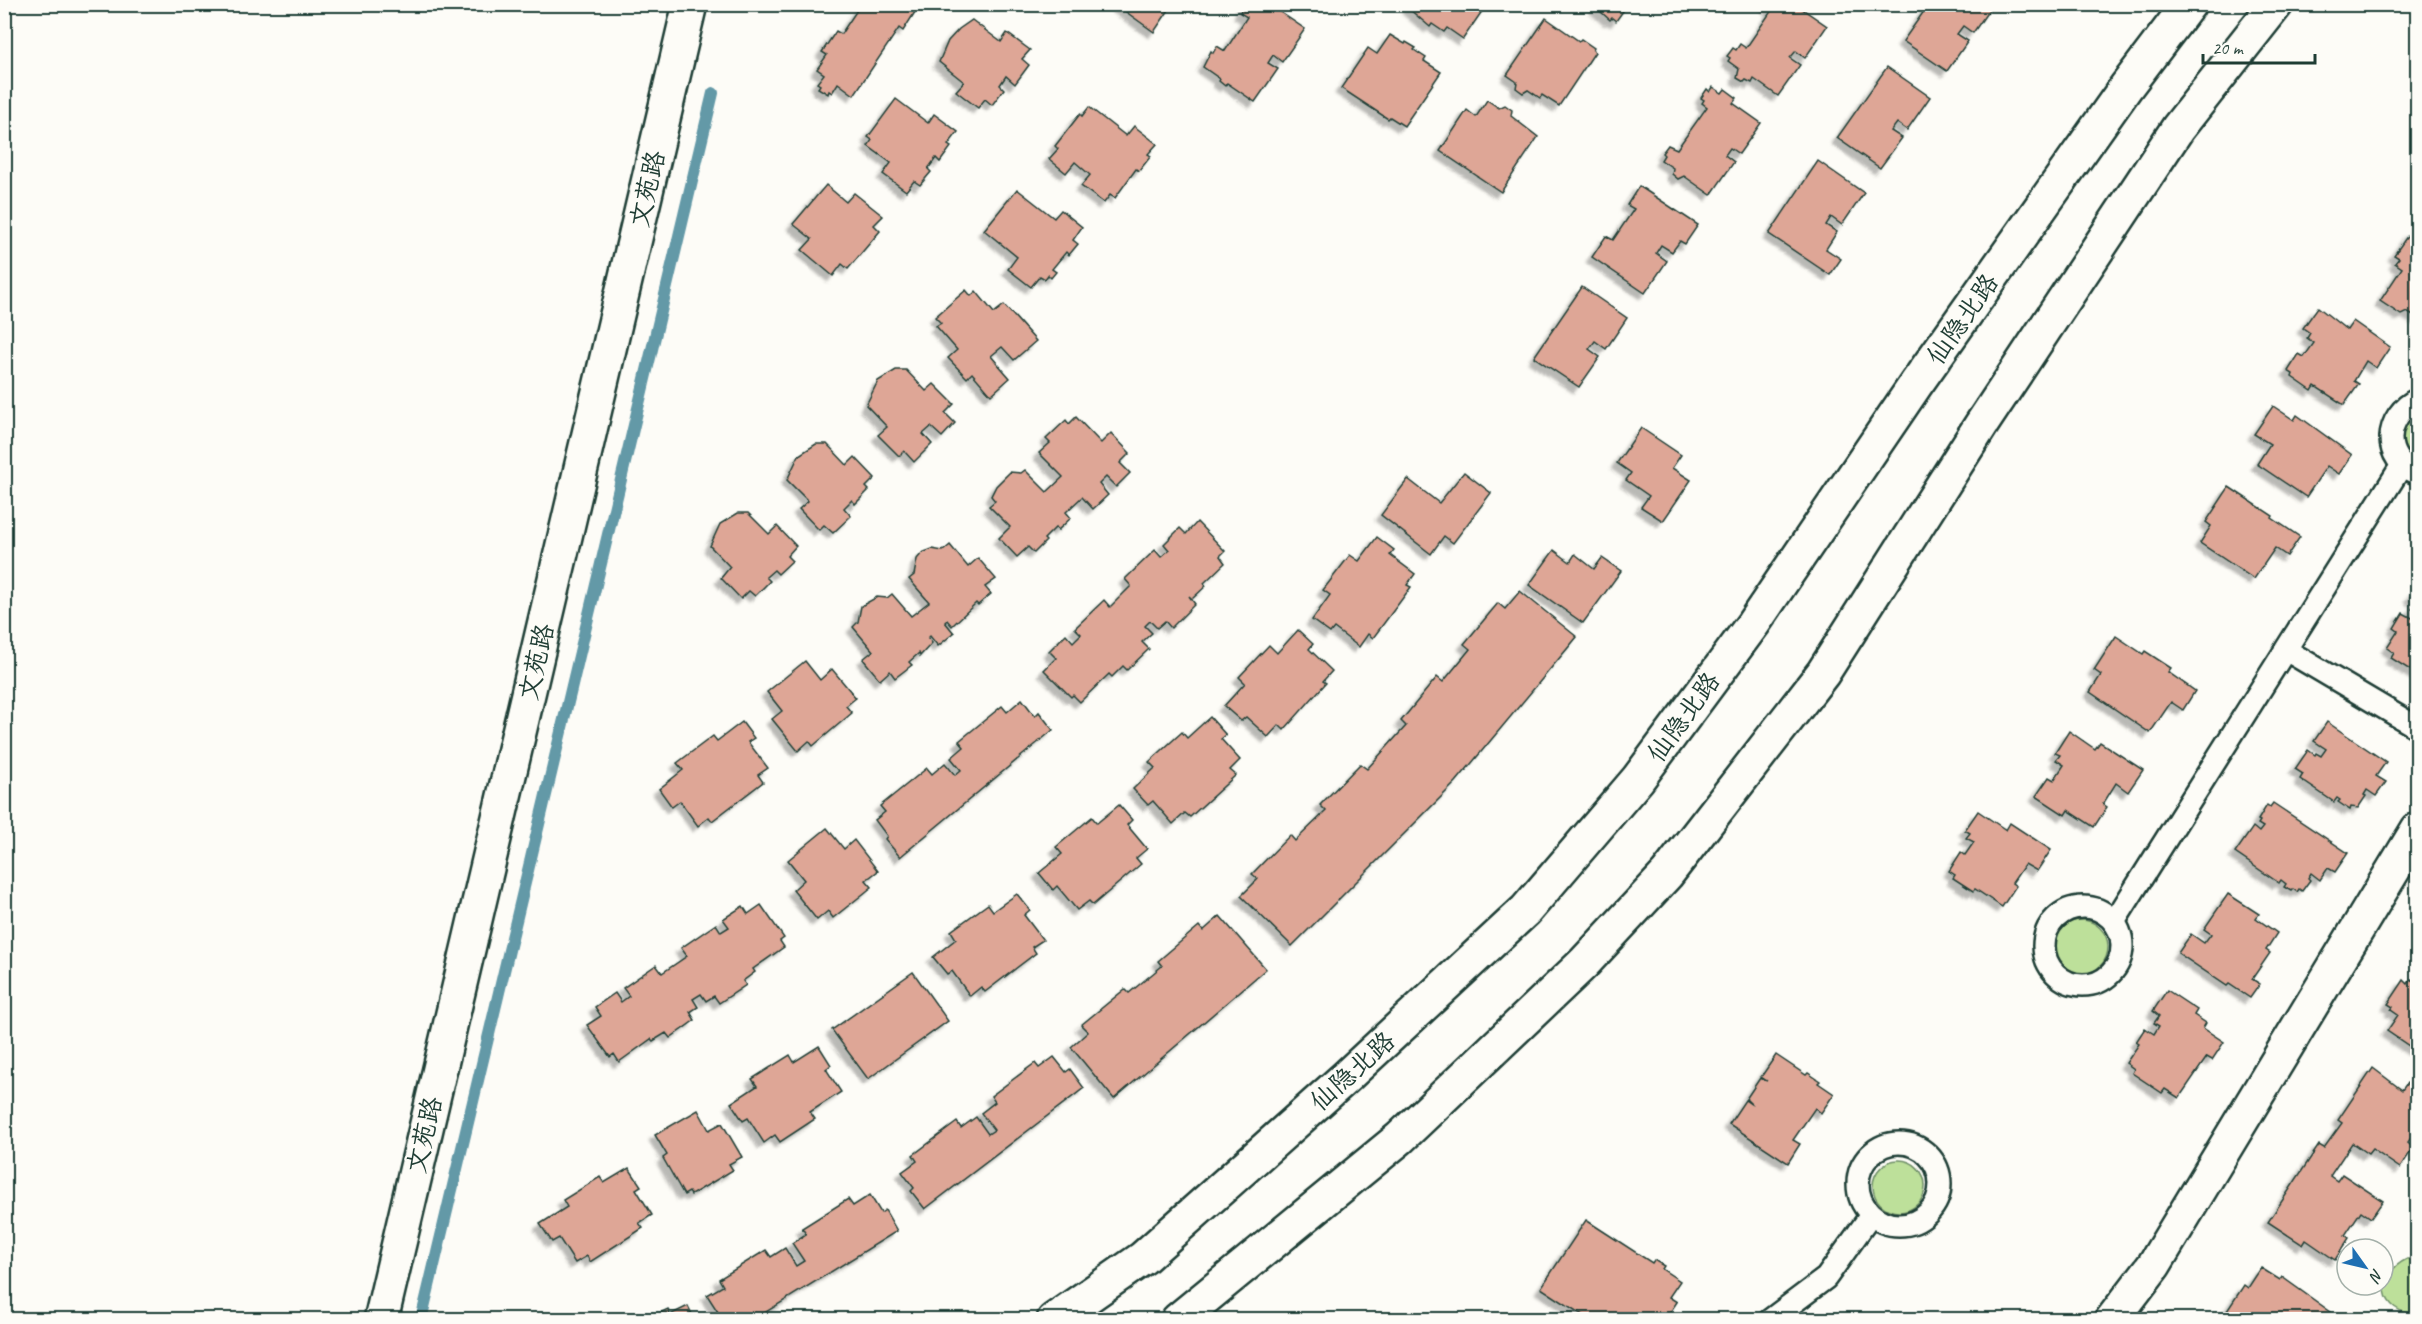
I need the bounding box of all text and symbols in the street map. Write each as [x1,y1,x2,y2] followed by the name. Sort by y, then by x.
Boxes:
[2203,27,2316,65] scale bar
[2212,37,2245,59] text: 20 m
[623,147,672,231] street label: 文苑路
[1919,267,2006,371] street label: 仙隐北路
[512,620,561,704] street label: 文苑路
[1639,666,1727,769] street label: 仙隐北路
[1303,1024,1402,1118] street label: 仙隐北路
[400,1093,449,1177] street label: 文苑路
[2335,1237,2395,1297] north arrow
[2364,1265,2388,1287] text: N

